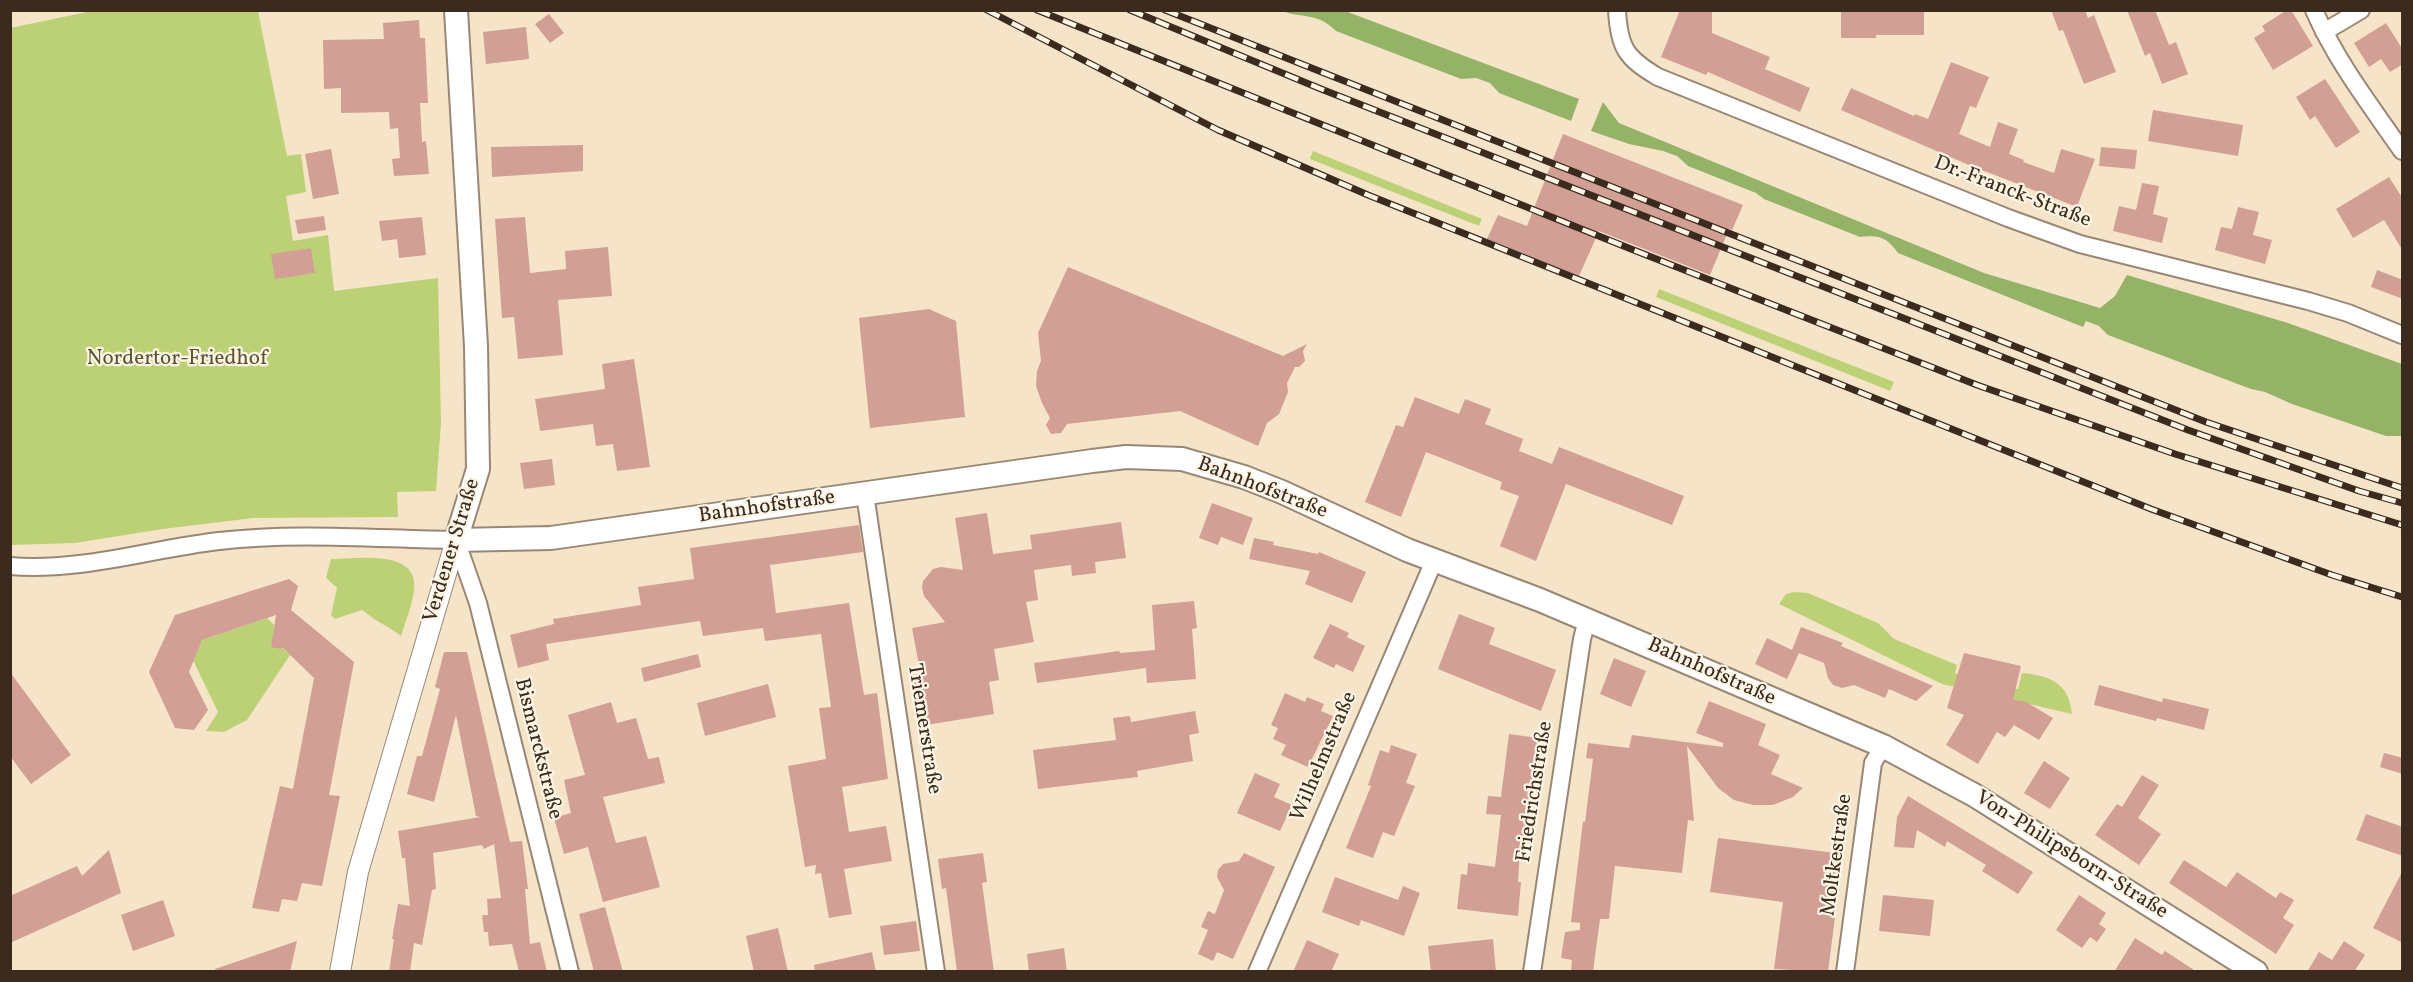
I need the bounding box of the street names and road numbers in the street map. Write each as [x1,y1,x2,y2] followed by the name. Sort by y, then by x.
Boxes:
[1930,151,2094,235] street label: Dr.-Franck-Straße
[1193,453,1331,525] street label: Bahnhofstraße
[419,476,487,626] street label: Verdener Straße
[697,486,837,530] street label: Bahnhofstraße
[1643,634,1779,712] street label: Bahnhofstraße
[900,662,946,796] street label: Triemerstraße
[507,676,567,822] street label: Bismarckstraße
[1286,688,1364,826] street label: Wilhelmstraße
[1512,720,1560,864] street label: Friedrichstraße
[1970,786,2172,926] street label: Von-Philipsborn-Straße
[1817,792,1859,918] street label: Moltkestraße

